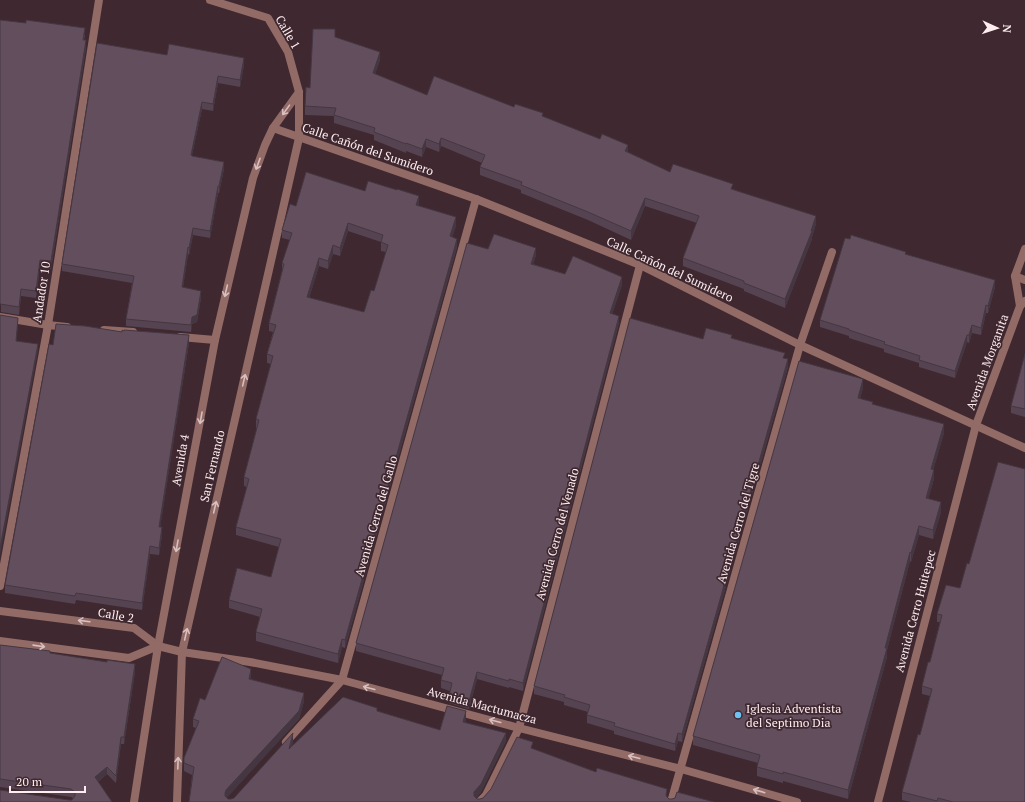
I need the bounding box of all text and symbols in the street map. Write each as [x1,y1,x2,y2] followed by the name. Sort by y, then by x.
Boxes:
[977,8,1017,48] north arrow
[272,12,304,52] street label: Calle 1
[1000,24,1014,34] text: N
[282,104,290,115] one-way arrow
[300,119,436,179] street label: Calle Cañón del Sumidero
[253,158,261,170] one-way arrow
[604,233,736,305] street label: Calle Cañón del Sumidero
[29,260,53,324] street label: Andador 10
[222,284,230,297] one-way arrow
[963,312,1011,412] street label: Avenida Morganita
[240,374,248,387] one-way arrow
[196,411,204,424] one-way arrow
[196,428,228,503] street label: San Fernando
[168,432,192,487] street label: Avenida 4
[352,453,401,578] street label: Avenida Cerro del Gallo
[714,461,762,585] street label: Avenida Cerro del Tigre
[532,466,582,602] street label: Avenida Cerro del Venado
[211,501,219,514] one-way arrow
[173,539,181,552] one-way arrow
[891,548,939,674] street label: Avenida Cerro Huitepec
[97,604,135,626] street label: Calle 2
[77,618,90,625] one-way arrow
[183,627,191,640] one-way arrow
[32,642,45,650] one-way arrow
[363,683,376,691] one-way arrow
[426,683,538,727] street label: Avenida Mactumacza
[746,701,841,730] place label: Iglesia Adventista del Septimo Dia
[733,710,743,720] marker: Iglesia Adventista del Septimo Dia
[488,717,501,725] one-way arrow
[628,753,641,761] one-way arrow
[174,757,182,770] one-way arrow
[10,768,85,794] scale bar
[16,774,43,789] text: 20 m
[753,787,766,794] one-way arrow

